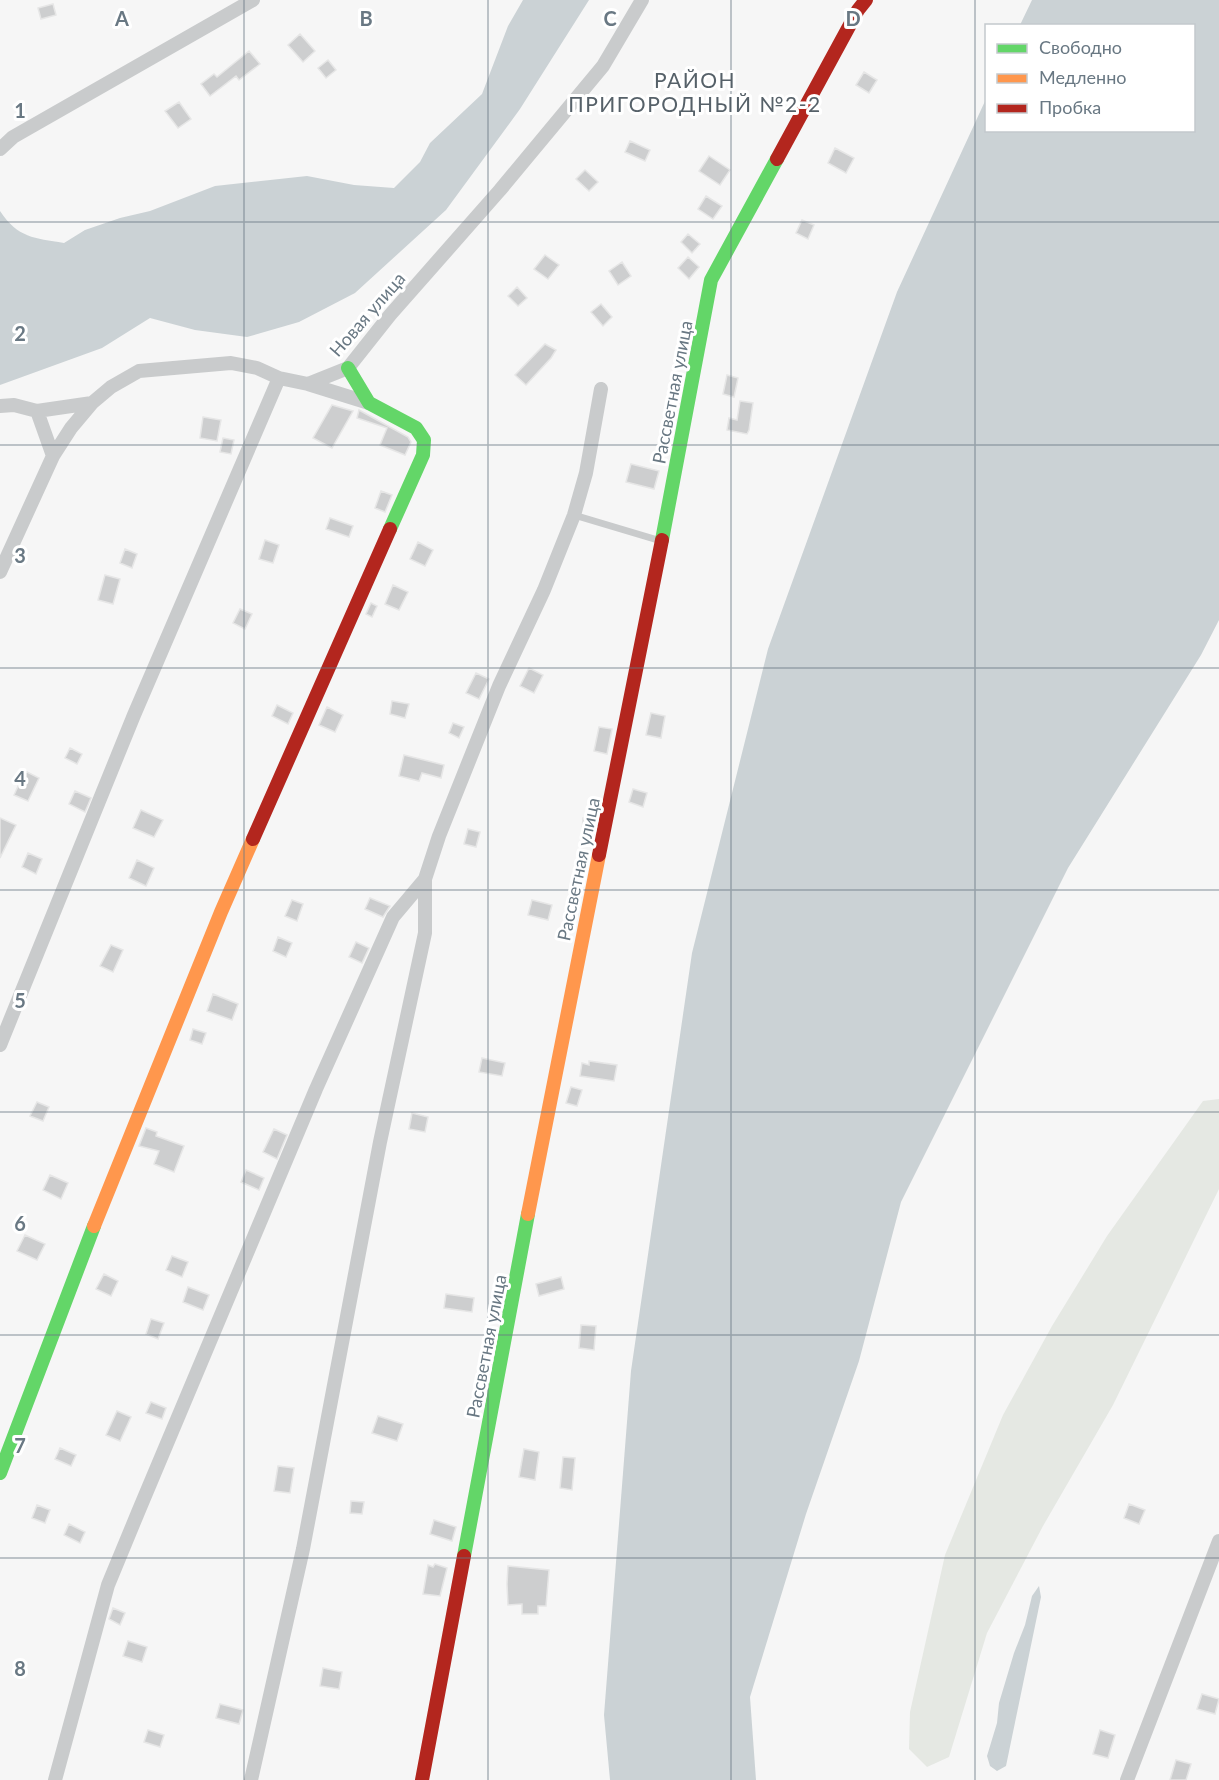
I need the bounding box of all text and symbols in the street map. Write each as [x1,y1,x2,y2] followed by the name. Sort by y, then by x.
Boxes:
[114,6,129,30] text: A
[359,6,373,30] text: B
[603,6,617,30] text: C
[845,6,861,30] text: D
[985,24,1195,132] legend
[1039,36,1122,58] text: Свободно
[1039,66,1127,88] text: Медленно
[568,67,822,116] district label: РАЙОН ПРИГОРОДНЫЙ №2-2
[1039,96,1101,118] text: Пробка
[14,98,26,122] text: 1
[325,267,409,361] street label: Новая улица
[647,318,697,466] street label: Рассветная улица
[14,321,26,345] text: 2
[14,543,26,567] text: 3
[14,766,26,790] text: 4
[552,795,604,943] street label: Рассветная улица
[14,988,26,1012] text: 5
[14,1211,26,1235] text: 6
[461,1272,511,1420] street label: Рассветная улица
[14,1433,26,1457] text: 7
[14,1656,26,1680] text: 8

